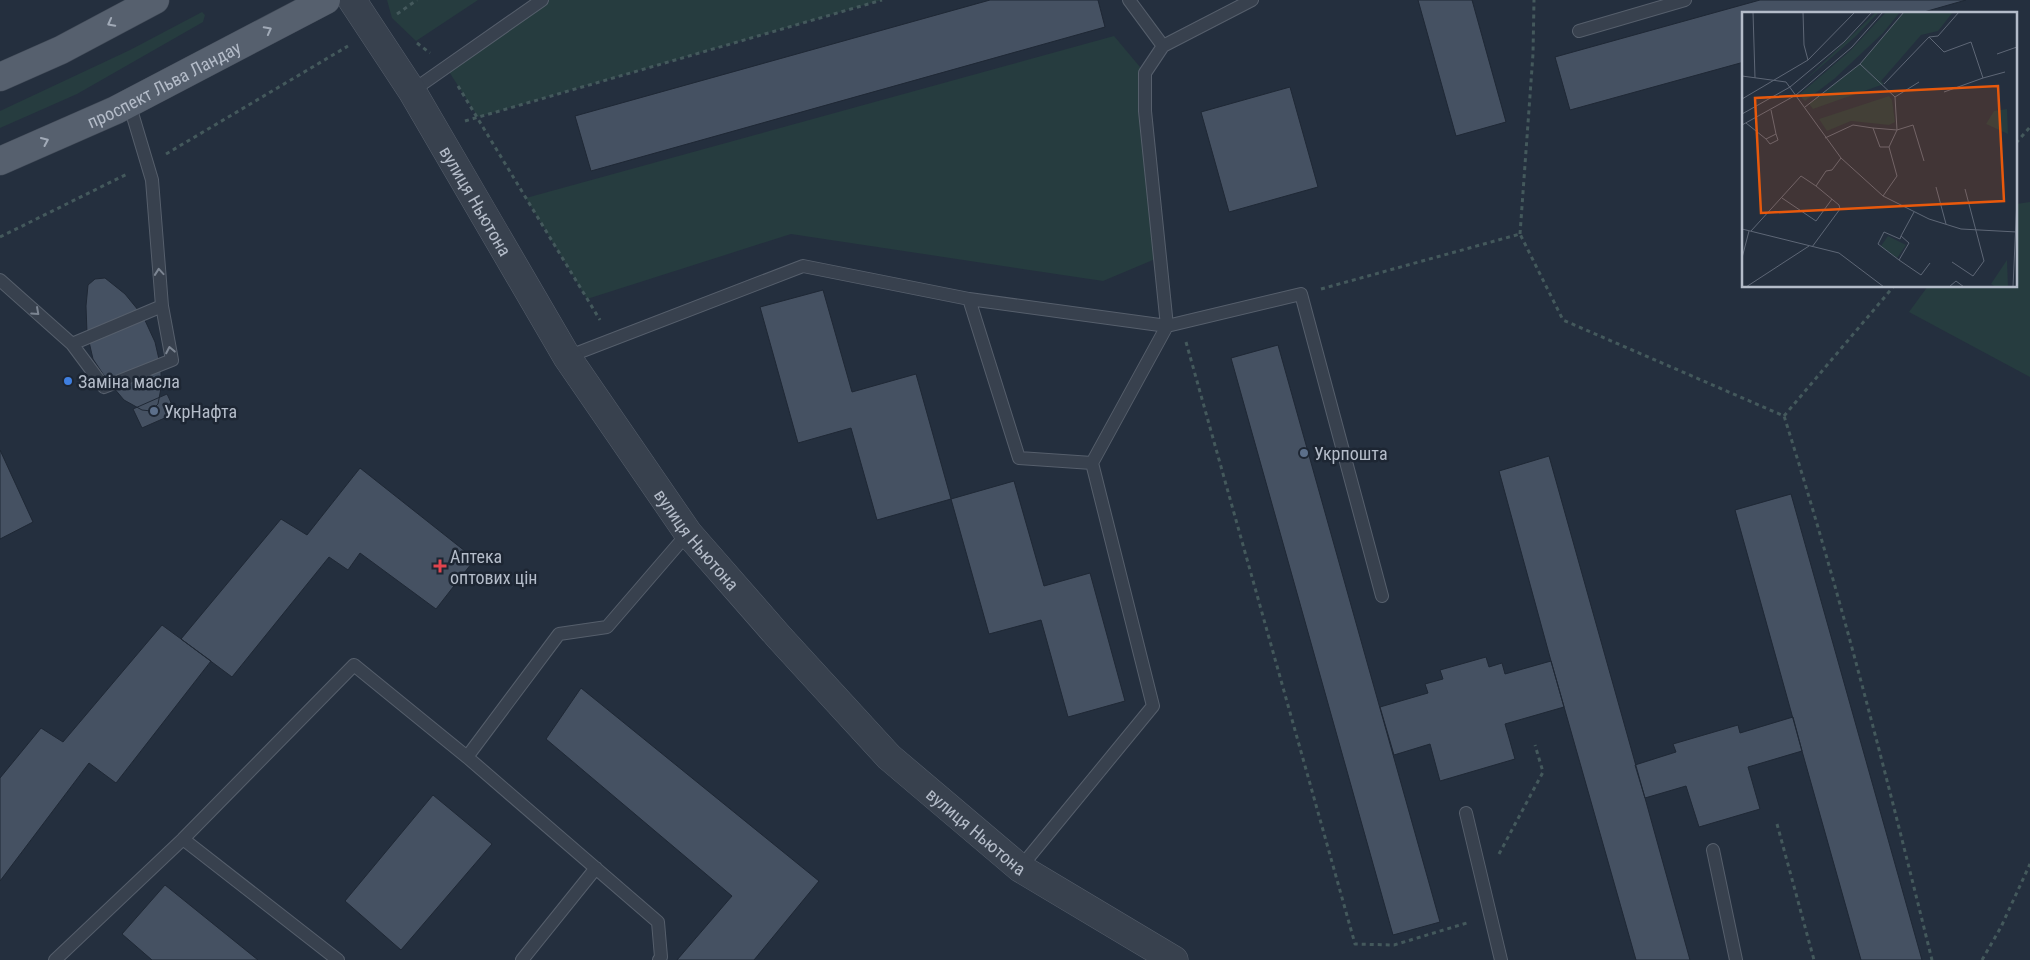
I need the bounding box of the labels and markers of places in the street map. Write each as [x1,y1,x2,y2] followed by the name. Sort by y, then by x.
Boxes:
[78,371,180,392] place label: Заміна масла
[62,375,74,387] marker: Заміна масла
[164,401,237,422] place label: УкрНафта
[148,405,160,417] marker: УкрНафта
[1314,443,1388,464] place label: Укрпошта
[1298,447,1310,459] marker: Укрпошта
[450,546,538,588] place label: Аптека оптових цін
[434,560,446,572] marker: Аптека оптових цін

